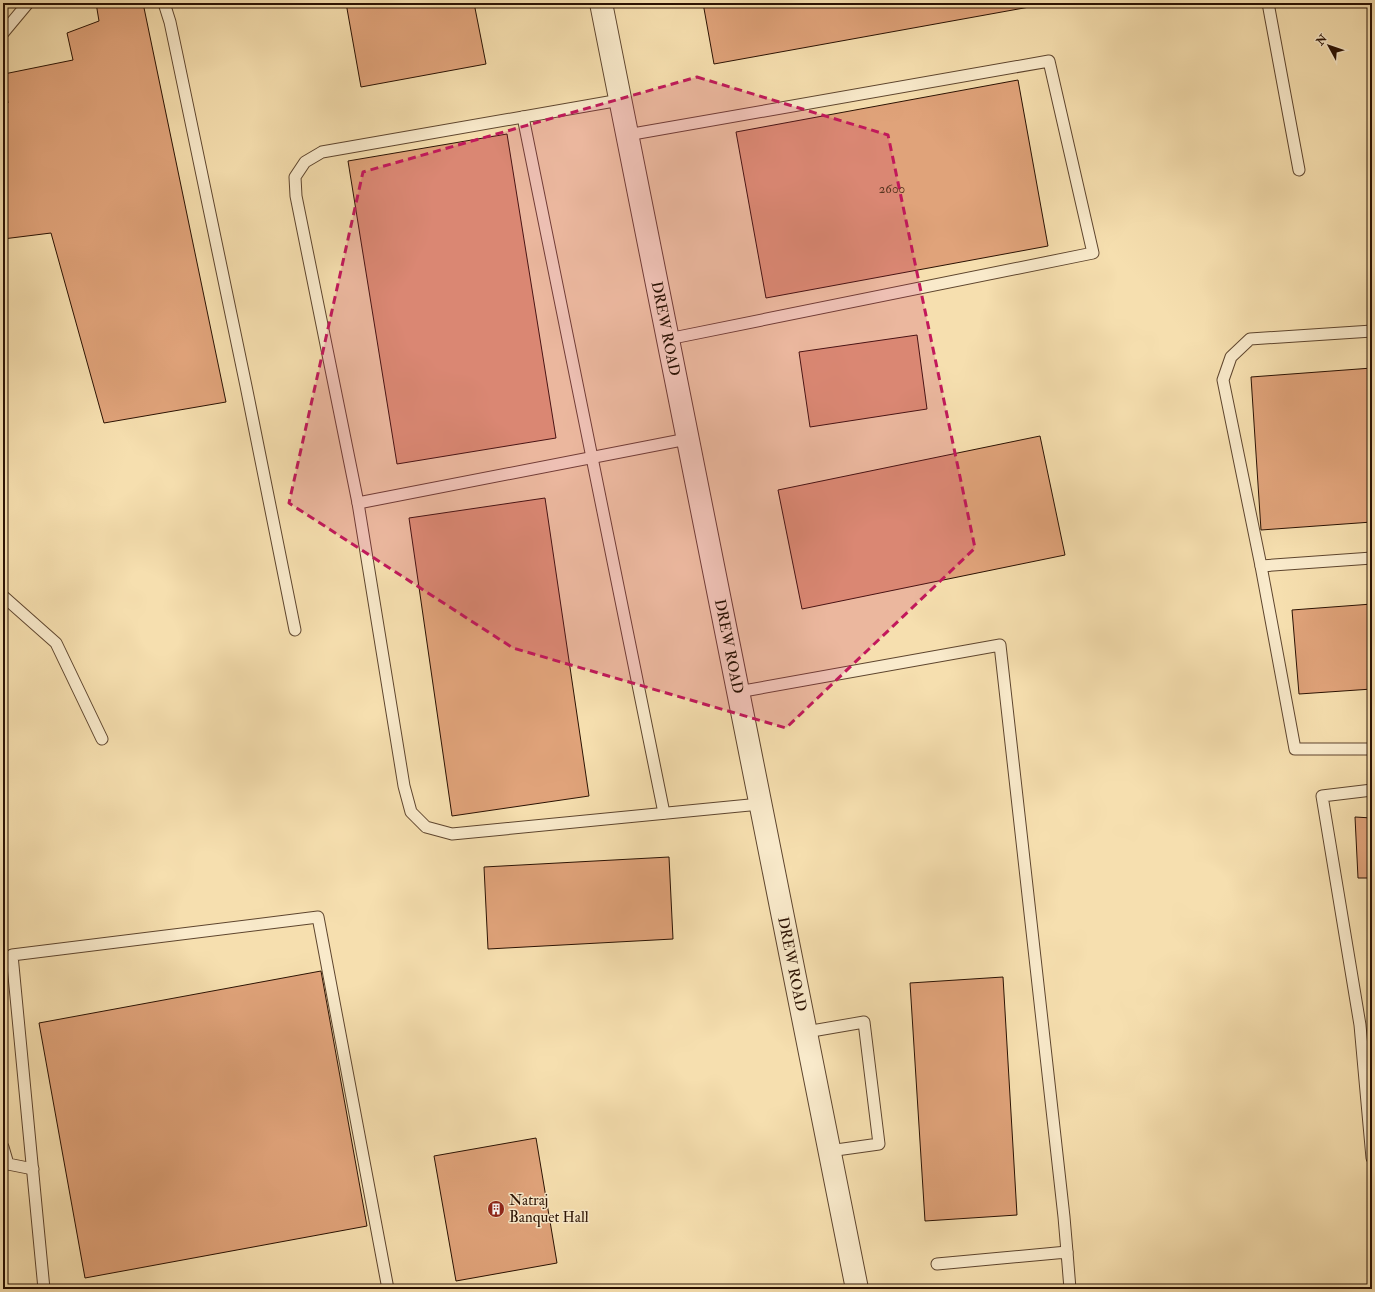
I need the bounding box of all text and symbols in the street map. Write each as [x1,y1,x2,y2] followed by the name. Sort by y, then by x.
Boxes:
[1309,26,1349,66] north arrow
[1313,31,1331,49] text: N
[879,181,905,197] house number: 2600
[647,280,685,378] street label: DREW ROAD
[710,597,748,695] street label: DREW ROAD
[774,915,811,1013] street label: DREW ROAD
[509,1191,589,1227] place label: Natraj Banquet Hall
[486,1199,506,1219] building icon: Natraj Banquet Hall

